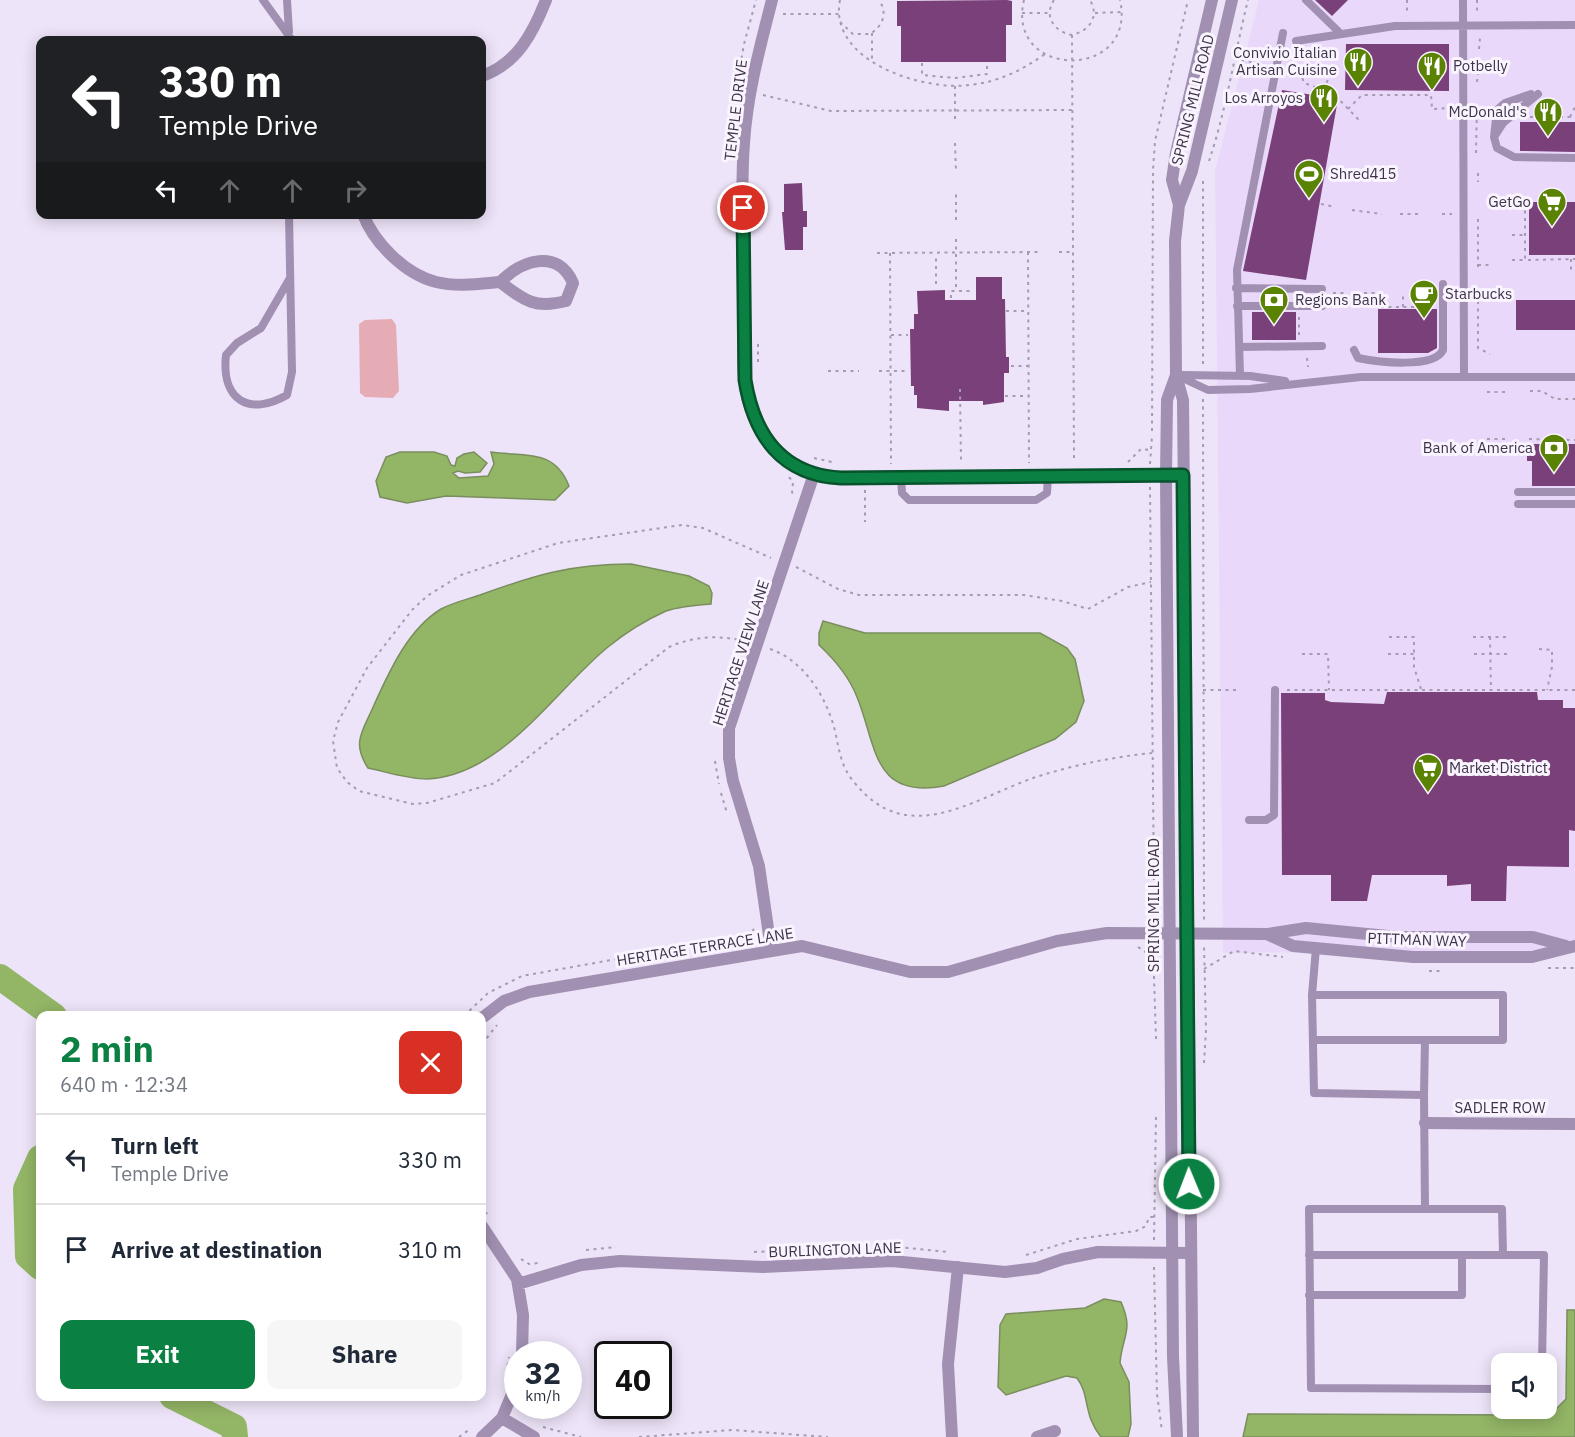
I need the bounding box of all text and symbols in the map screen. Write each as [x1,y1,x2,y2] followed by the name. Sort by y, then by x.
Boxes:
[1167,32,1218,167] street label: SPRING MILL ROAD
[1233,43,1337,79] place label: Convivio Italian Artisan Cuisine
[1342,46,1374,88] restaurant icon: Convivio Italian Artisan Cuisine
[1416,50,1448,92] restaurant icon: Potbelly
[159,54,282,109] text: 330 m
[1453,56,1508,75] place label: Potbelly
[720,58,751,162] street label: TEMPLE DRIVE
[60,60,138,138] icon: left
[1308,82,1340,124] restaurant icon: Los Arroyos
[1224,88,1303,107] place label: Los Arroyos
[1532,96,1564,138] restaurant icon: McDonald's
[1449,102,1527,121] place label: McDonald's
[159,107,318,142] text: Temple Drive
[1293,158,1325,200] sports icon: Shred415
[1330,164,1397,183] place label: Shred415
[150,174,183,207] icon: left
[213,174,246,207] icon: ahead
[276,174,309,207] icon: ahead
[339,174,372,207] icon: right
[717,182,768,233] pin
[1536,186,1568,228] supermarket icon: GetGo
[726,191,759,224] icon: arrive
[1488,192,1531,211] place label: GetGo
[1408,278,1440,320] cafe icon: Starbucks
[1258,284,1290,326] bank icon: Regions Bank
[1445,284,1512,303] place label: Starbucks
[1295,290,1386,309] place label: Regions Bank
[1538,432,1570,474] bank icon: Bank of America
[1423,438,1533,457] place label: Bank of America
[708,578,773,728] street label: HERITAGE VIEW LANE
[1412,752,1444,794] supermarket icon: Market District
[1449,758,1548,777] place label: Market District
[1144,838,1163,972] street label: SPRING MILL ROAD
[615,923,795,970] street label: HERITAGE TERRACE LANE
[1367,928,1467,951] street label: PITTMAN WAY
[60,1025,154,1072] text: 2 min
[399,1031,462,1094] button: close
[60,1071,188,1098] text: 640 m · 12:34
[1454,1098,1546,1117] street label: SADLER ROW
[111,1131,199,1160] text: Turn left
[60,1143,93,1176] icon: left
[398,1145,462,1174] text: 330 m
[1157,1152,1221,1216] position arrow
[111,1160,229,1187] text: Temple Drive
[60,1233,93,1266] icon: arrive
[111,1235,322,1264] text: Arrive at destination
[398,1235,462,1264] text: 310 m
[768,1238,902,1261] street label: BURLINGTON LANE
[60,1320,255,1389] button: Exit
[267,1320,462,1389] button: Share
[594,1341,672,1419] speed limit sign: 40
[525,1353,561,1392] text: 32
[1491,1353,1557,1419] map controls
[1491,1353,1557,1419] button: sound
[525,1386,561,1405] text: km/h

